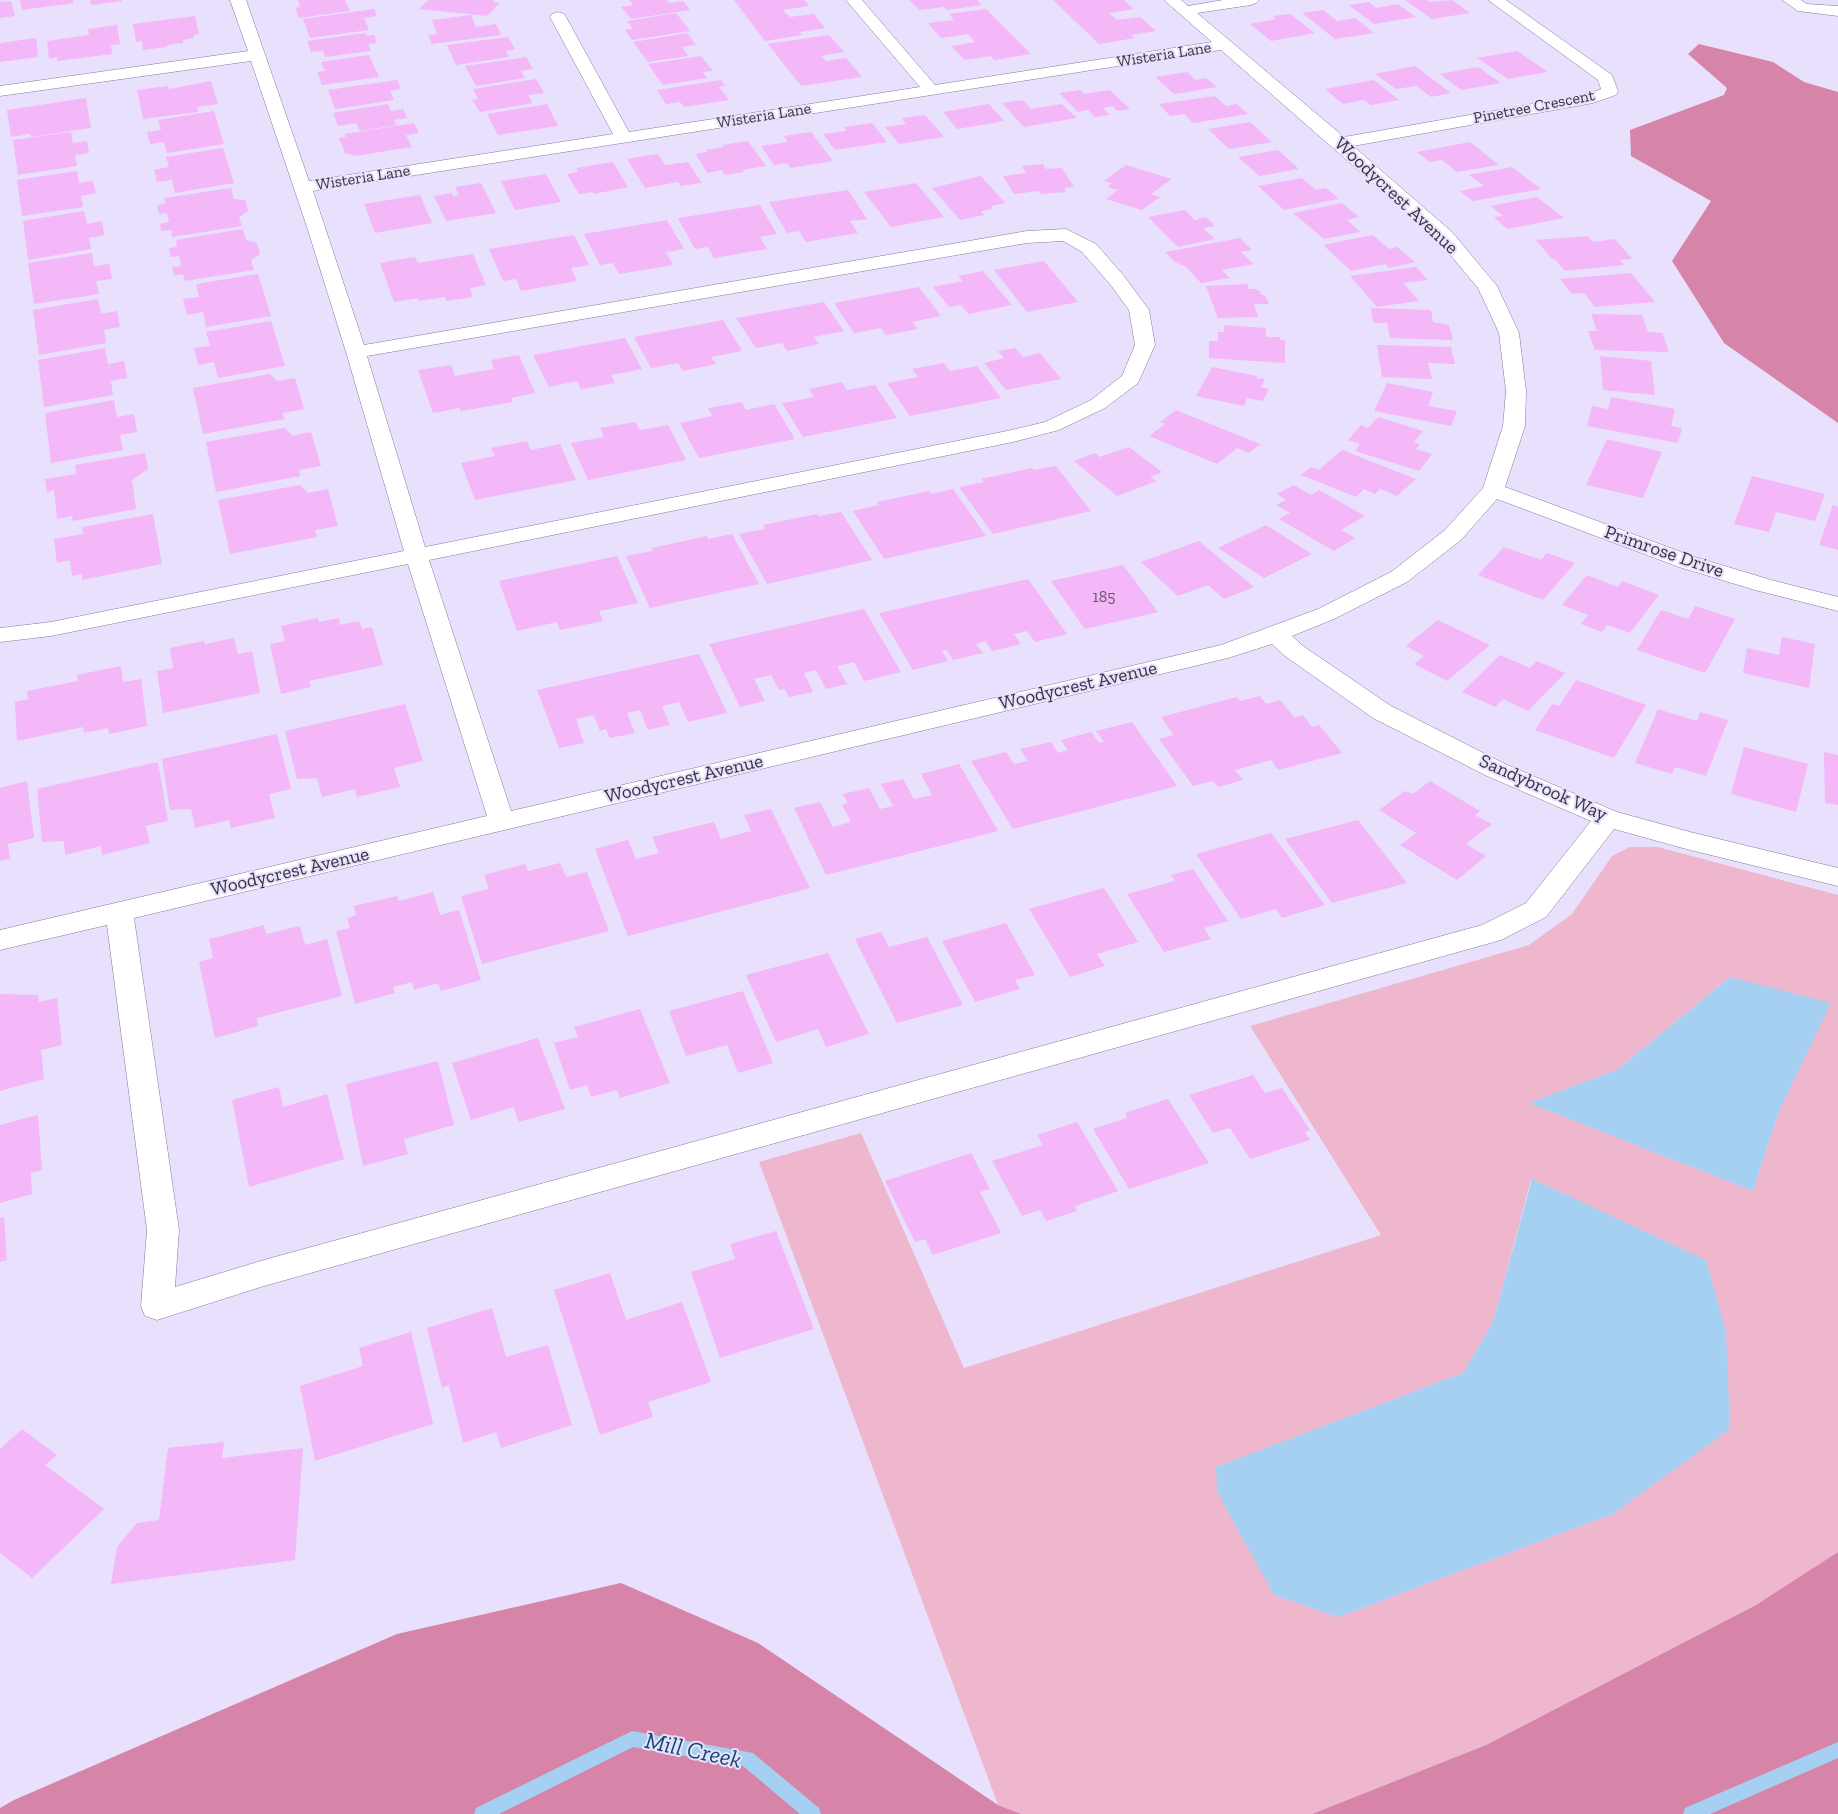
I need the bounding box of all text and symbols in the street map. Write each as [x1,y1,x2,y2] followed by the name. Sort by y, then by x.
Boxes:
[1115,38,1213,72] street label: Wisteria Lane
[1472,86,1596,128] street label: Pinetree Crescent
[715,99,813,133] street label: Wisteria Lane
[1329,133,1463,259] street label: Woodycrest Avenue
[314,161,412,195] street label: Wisteria Lane
[1601,521,1727,583] street label: Primrose Drive
[1093,587,1115,607] house number: 185
[997,657,1159,715] street label: Woodycrest Avenue
[603,750,765,808] street label: Woodycrest Avenue
[1476,750,1610,826] street label: Sandybrook Way
[209,843,371,901] street label: Woodycrest Avenue
[642,1727,744,1775] water label: Mill Creek

